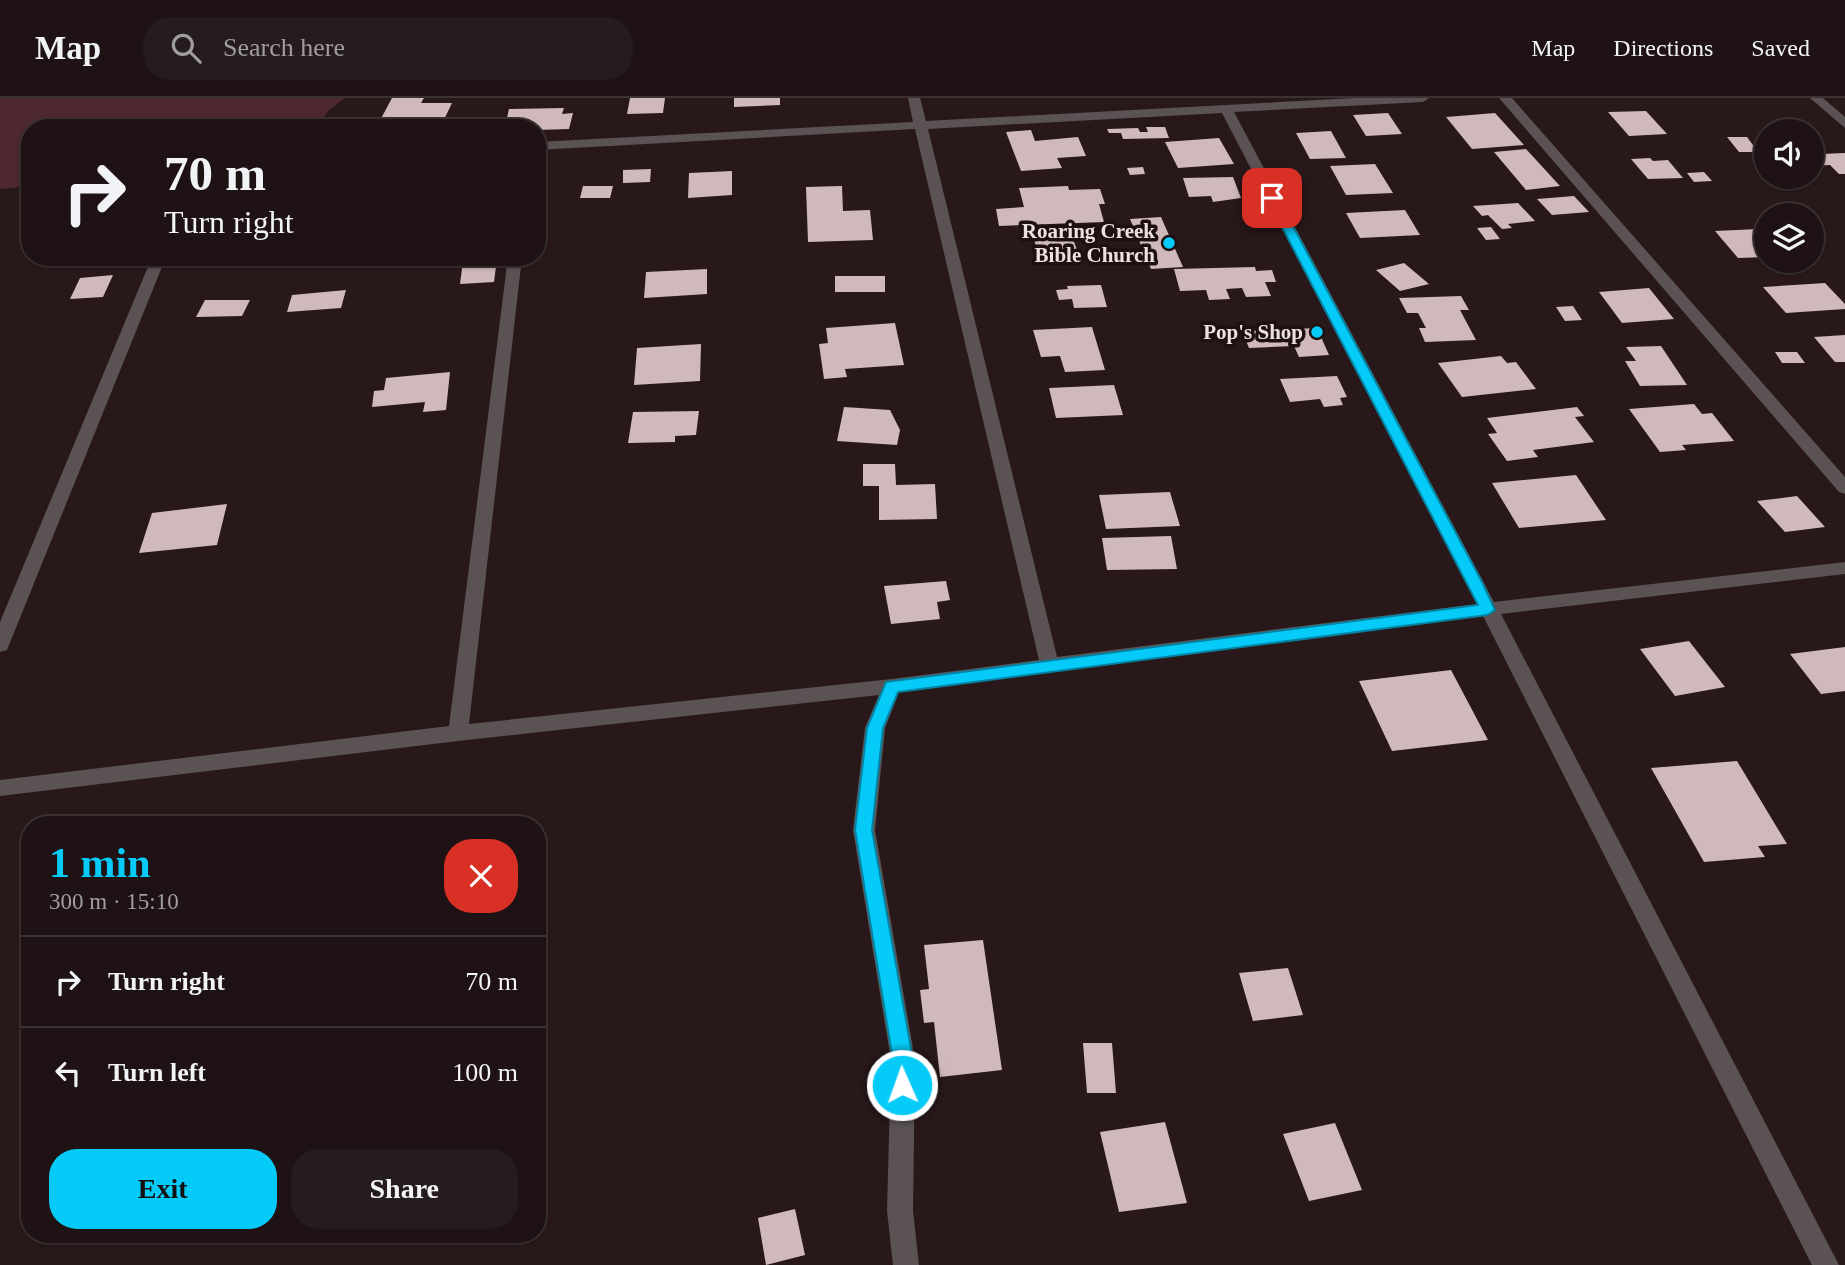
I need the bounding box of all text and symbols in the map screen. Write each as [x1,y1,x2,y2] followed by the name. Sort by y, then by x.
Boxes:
[143,17,633,80] search box
[167,29,205,67] icon: search
[35,30,101,66] text: Map
[223,33,345,62] text: Search here
[1531,35,1575,61] text: Map
[1613,35,1713,61] text: Directions
[1751,35,1810,61] text: Saved
[1754,119,1824,273] map controls
[1754,119,1824,189] button: sound
[164,146,266,201] text: 70 m
[49,147,140,238] icon: right
[1242,168,1302,228] pin
[1253,179,1291,217] icon: arrive
[1754,203,1824,273] button: layers
[164,204,294,240] text: Turn right
[1022,219,1155,267] place label: Roaring Creek Bible Church
[1161,235,1177,251] marker: Roaring Creek Bible Church
[1203,320,1303,344] place label: Pop's Shop
[1309,324,1325,340] marker: Pop's Shop
[444,839,518,913] button: close
[49,840,151,886] text: 1 min
[49,889,179,914] text: 300 m · 15:10
[49,963,87,1001] icon: right
[108,967,225,996] text: Turn right
[465,967,518,996] text: 70 m
[865,1048,939,1122] position arrow
[49,1054,87,1092] icon: left
[108,1058,206,1087] text: Turn left
[452,1058,518,1087] text: 100 m
[49,1149,277,1229] button: Exit
[291,1149,518,1229] button: Share

